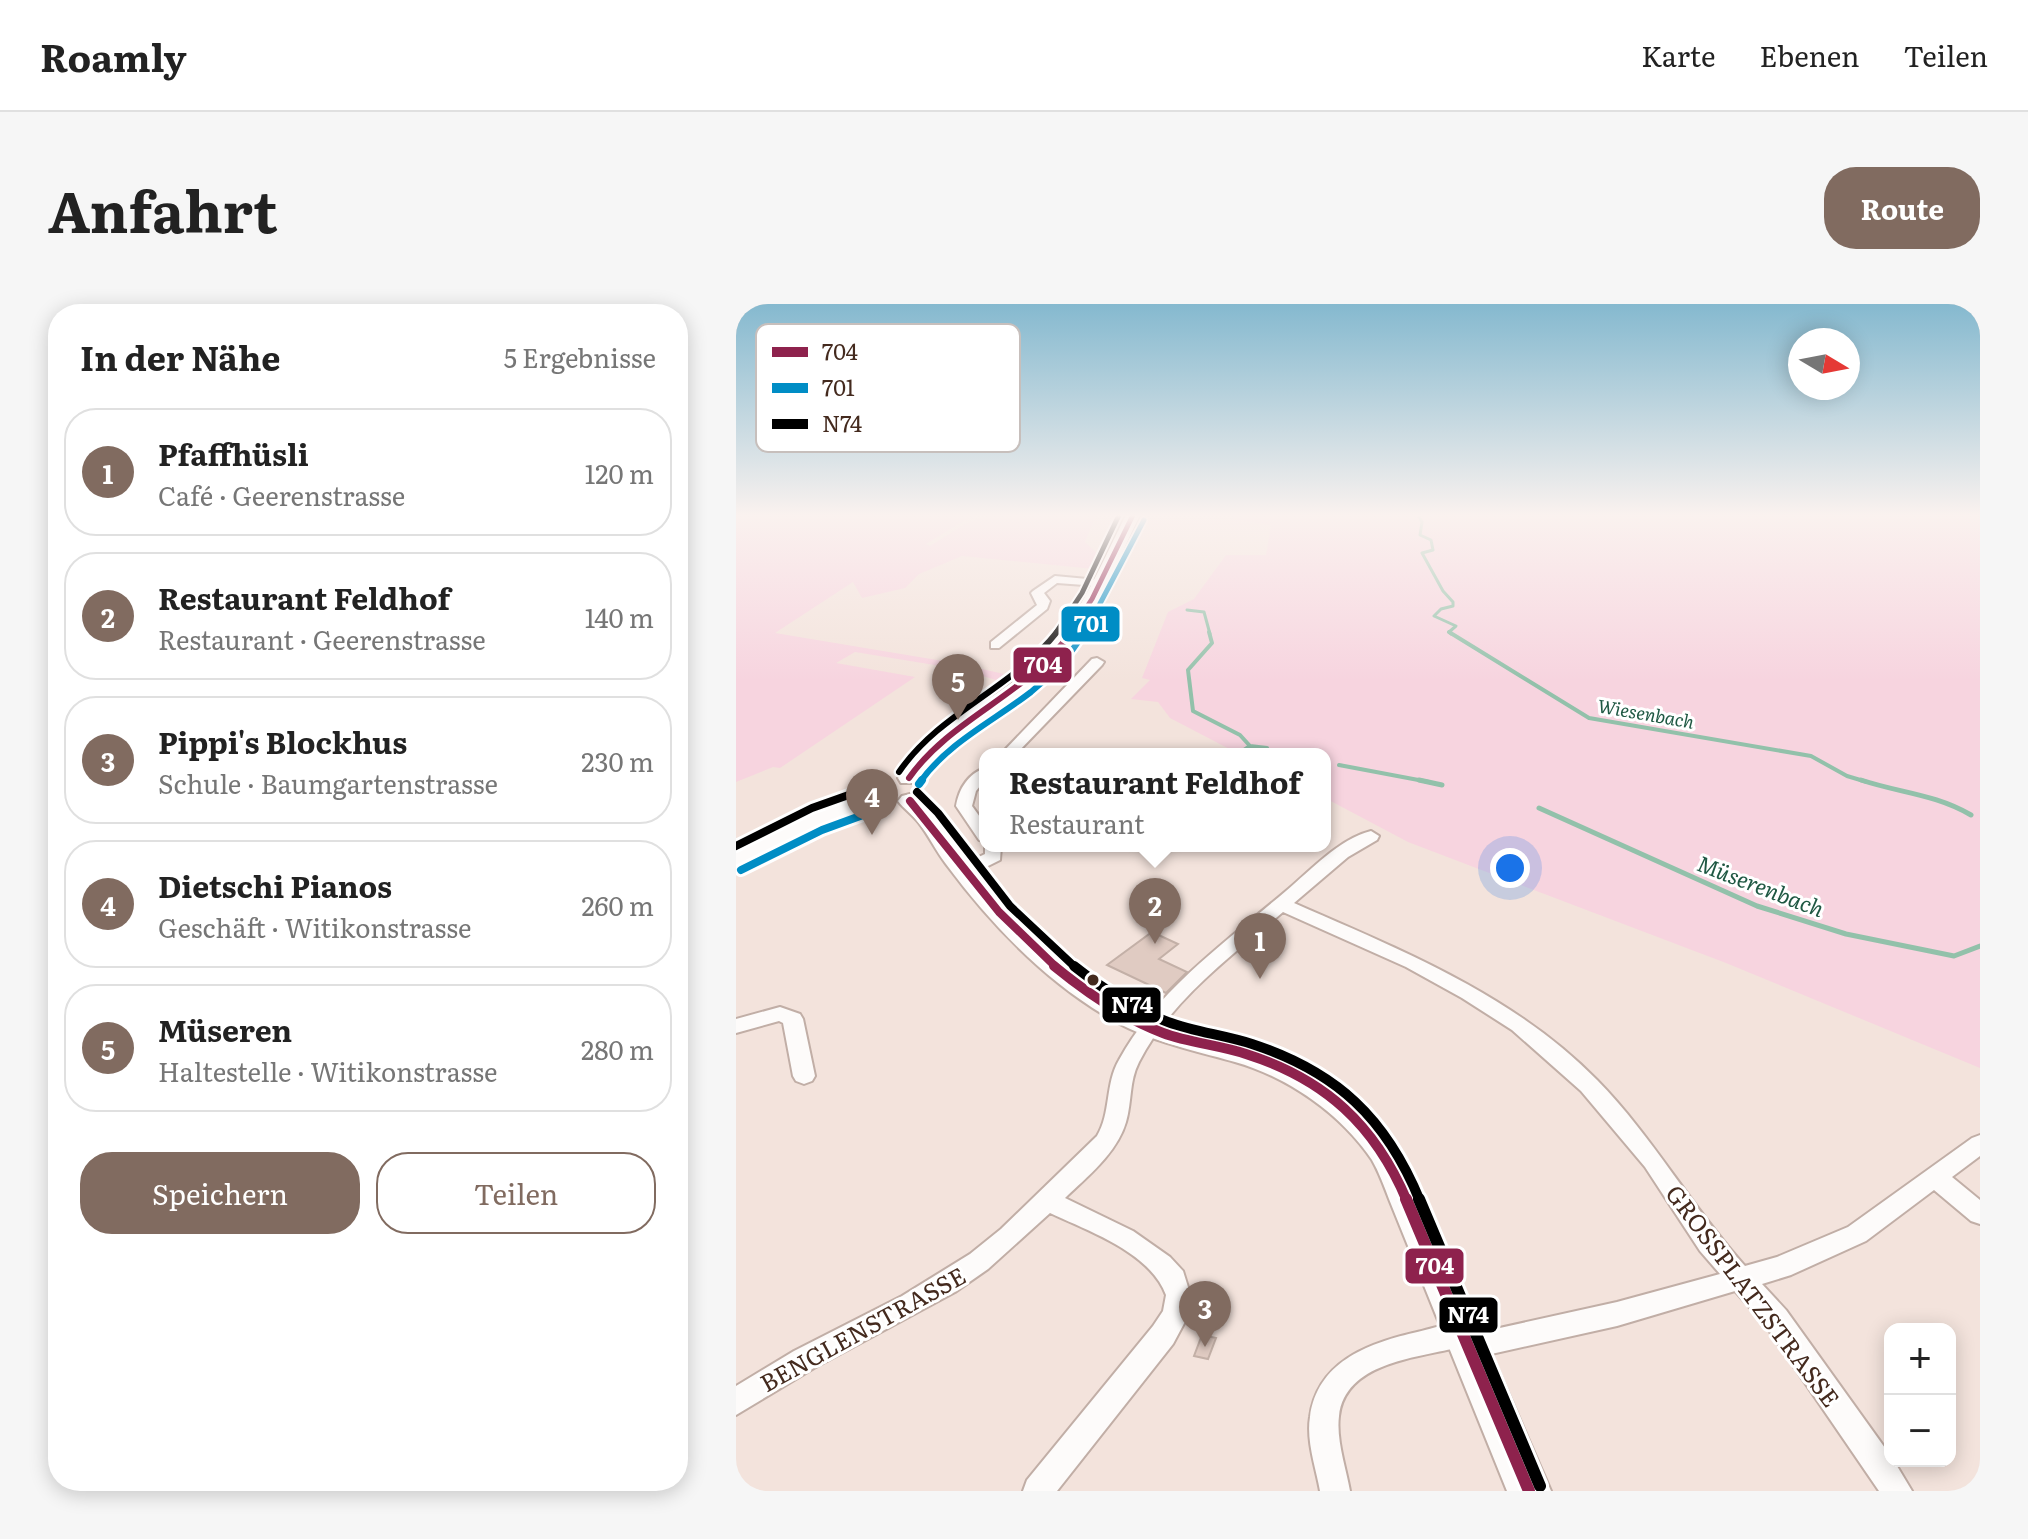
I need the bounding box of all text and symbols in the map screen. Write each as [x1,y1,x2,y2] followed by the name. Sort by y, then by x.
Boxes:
[40,27,186,84] text: Roamly
[1641,34,1716,76] text: Karte
[1760,34,1860,76] text: Ebenen
[1904,34,1988,76] text: Teilen
[48,167,278,250] text: Anfahrt
[1824,167,1980,249] button: Route
[756,324,1020,452] legend
[1788,328,1860,400] north arrow
[80,331,280,381] text: In der Nähe
[822,334,858,367] text: 704
[504,337,656,376] text: 5 Ergebnisse
[822,370,855,403] text: 701
[822,406,862,439] text: N74
[158,431,309,475] text: Pfaffhüsli
[103,453,113,492] text: 1
[585,453,654,492] text: 120 m
[158,475,405,514] text: Café · Geerenstrasse
[158,575,450,619] text: Restaurant Feldhof
[101,597,115,636] text: 2
[585,597,654,636] text: 140 m
[1060,605,1121,643] line badge: 701
[1074,606,1108,639] text: 701
[158,619,486,658] text: Restaurant · Geerenstrasse
[1012,646,1073,684] line badge: 704
[1024,647,1062,680] text: 704
[932,654,984,720] pin: 5
[1596,691,1697,735] water label: Wiesenbach
[158,719,407,763] text: Pippi's Blockhus
[101,741,115,780] text: 3
[581,741,654,780] text: 230 m
[979,748,1331,852] popup
[1009,759,1301,803] text: Restaurant Feldhof
[158,763,498,802] text: Schule · Baumgartenstrasse
[846,769,898,835] pin: 4
[1009,803,1145,842] text: Restaurant
[1693,846,1829,924] water label: Müserenbach
[1490,848,1530,888] your location
[158,863,392,907] text: Dietschi Pianos
[1129,878,1181,944] pin: 2
[100,885,116,924] text: 4
[581,885,654,924] text: 260 m
[158,907,472,946] text: Geschäft · Witikonstrasse
[1234,913,1286,979] pin: 1
[1085,972,1101,988] unlabelled marker
[1101,986,1162,1024] line badge: N74
[1111,987,1153,1020] text: N74
[158,1007,292,1051] text: Müseren
[101,1029,115,1068] text: 5
[581,1029,654,1068] text: 280 m
[158,1051,497,1090] text: Haltestelle · Witikonstrasse
[80,1152,360,1234] button: Speichern
[376,1152,656,1234] button: Teilen
[1659,1177,1849,1413] street label: GROSSPLATZSTRASSE
[1404,1247,1465,1285] line badge: 704
[1416,1248,1454,1281] text: 704
[753,1257,971,1399] street label: BENGLENSTRASSE
[1179,1281,1231,1347] pin: 3
[1438,1296,1499,1334] line badge: N74
[1447,1297,1489,1330] text: N74
[1884,1323,1956,1467] map controls
[1884,1323,1956,1395] button: +
[1884,1395,1956,1467] button: −

